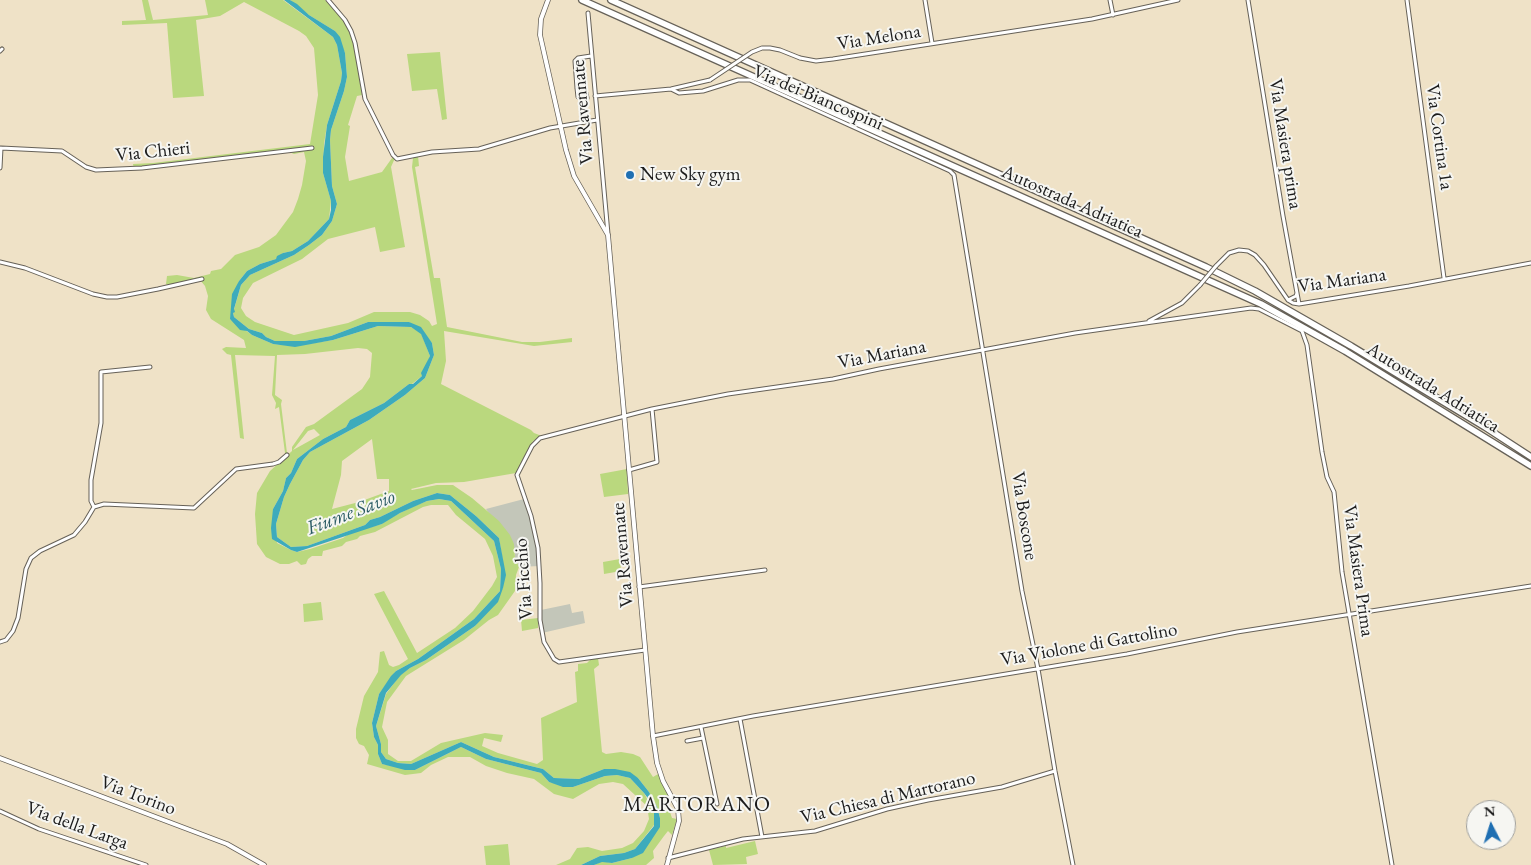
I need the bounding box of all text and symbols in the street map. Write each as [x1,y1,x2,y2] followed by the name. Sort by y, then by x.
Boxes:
[836,20,922,56] street label: Via Melona
[567,58,599,166] street label: Via Ravennate
[749,60,887,136] street label: Via dei Biancospini
[1263,77,1307,211] street label: Via Masiera prima
[1420,83,1458,191] street label: Via Cortina 1a
[115,137,191,167] street label: Via Chieri
[998,161,1146,243] street label: Autostrada Adriatica
[640,164,741,186] place label: New Sky gym
[624,169,636,181] marker: New Sky gym
[1296,264,1388,298] street label: Via Mariana
[836,335,928,375] street label: Via Mariana
[1362,338,1504,438] street label: Autostrada Adriatica
[1006,470,1042,562] street label: Via Boscone
[303,485,399,541] water label: Fiume Savio
[607,501,639,609] street label: Via Ravennate
[1337,504,1379,638] street label: Via Masiera Prima
[510,537,538,621] street label: Via Ficchio
[999,618,1179,672] street label: Via Violone di Gattolino
[798,767,978,829] street label: Via Chiesa di Martorano
[97,771,179,821] street label: Via Torino
[622,792,772,818] district label: MARTORANO
[23,797,131,855] street label: Via della Larga
[1466,800,1516,850] north arrow
[1483,802,1496,821] text: N

